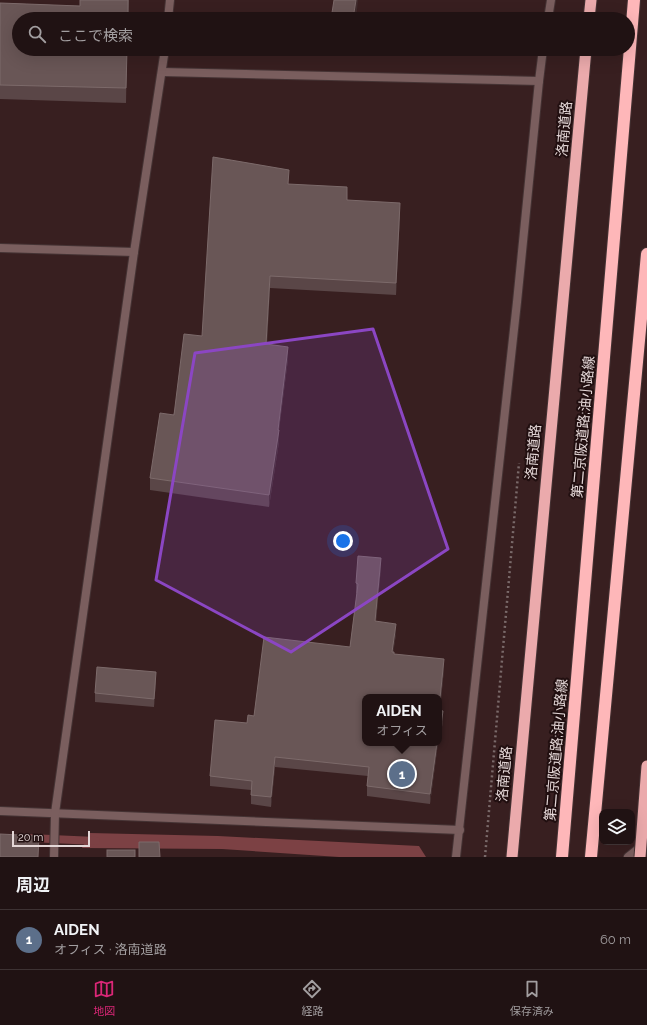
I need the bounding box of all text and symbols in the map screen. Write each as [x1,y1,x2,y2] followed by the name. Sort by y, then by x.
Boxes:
[12,12,635,56] search box
[26,23,48,45] icon: search
[58,27,133,45] text: ここで検索
[554,100,574,158] street label: 洛南道路
[569,355,597,499] street label: 第二京阪道路;油小路線
[523,423,543,481] street label: 洛南道路
[333,531,353,551] your location
[542,678,570,822] street label: 第二京阪道路;油小路線
[362,694,442,746] popup
[376,702,422,720] text: AIDEN
[376,723,428,738] text: オフィス
[494,745,514,803] street label: 洛南道路
[389,759,415,789] pin: 1
[599,809,635,845] map controls
[599,809,635,845] button: layers
[12,829,90,848] scale bar
[18,831,43,844] text: 20 m
[16,875,50,895] text: 周辺
[54,921,100,939] text: AIDEN
[26,932,32,947] text: 1
[600,932,631,947] text: 60 m
[54,942,167,957] text: オフィス · 洛南道路
[93,978,115,1018] tab: 地図
[301,978,323,1018] tab: 経路
[510,978,554,1018] tab: 保存済み

